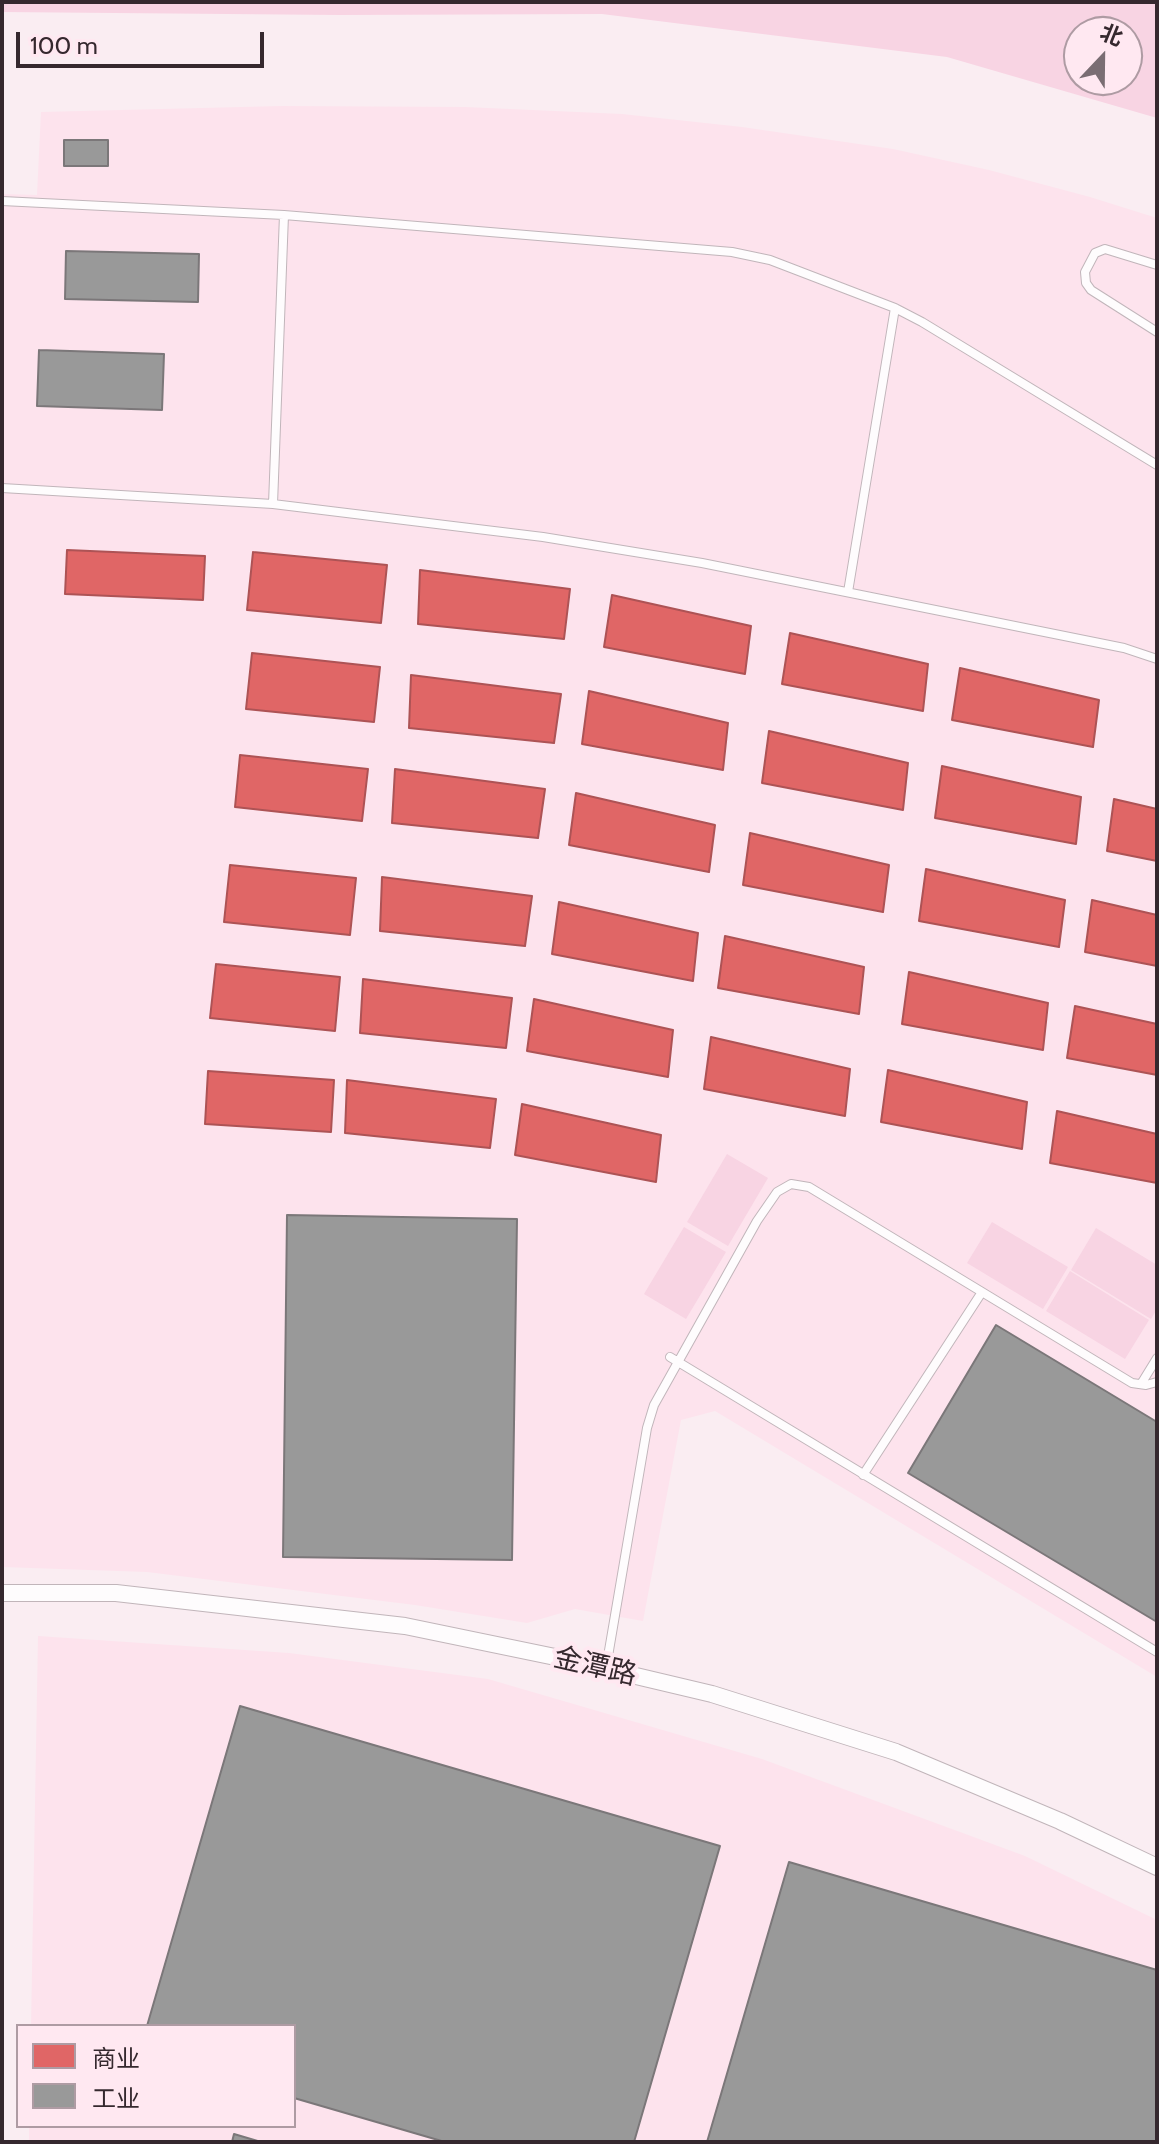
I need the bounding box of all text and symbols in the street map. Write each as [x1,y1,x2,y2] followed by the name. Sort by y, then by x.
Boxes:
[20,16,268,66] scale bar
[1063,16,1143,96] north arrow
[1096,18,1127,52] text: 北
[30,31,98,60] text: 100 m
[550,1641,640,1693] street label: 金潭路
[16,2024,296,2128] legend
[92,2044,140,2073] text: 商业
[92,2084,140,2113] text: 工业

